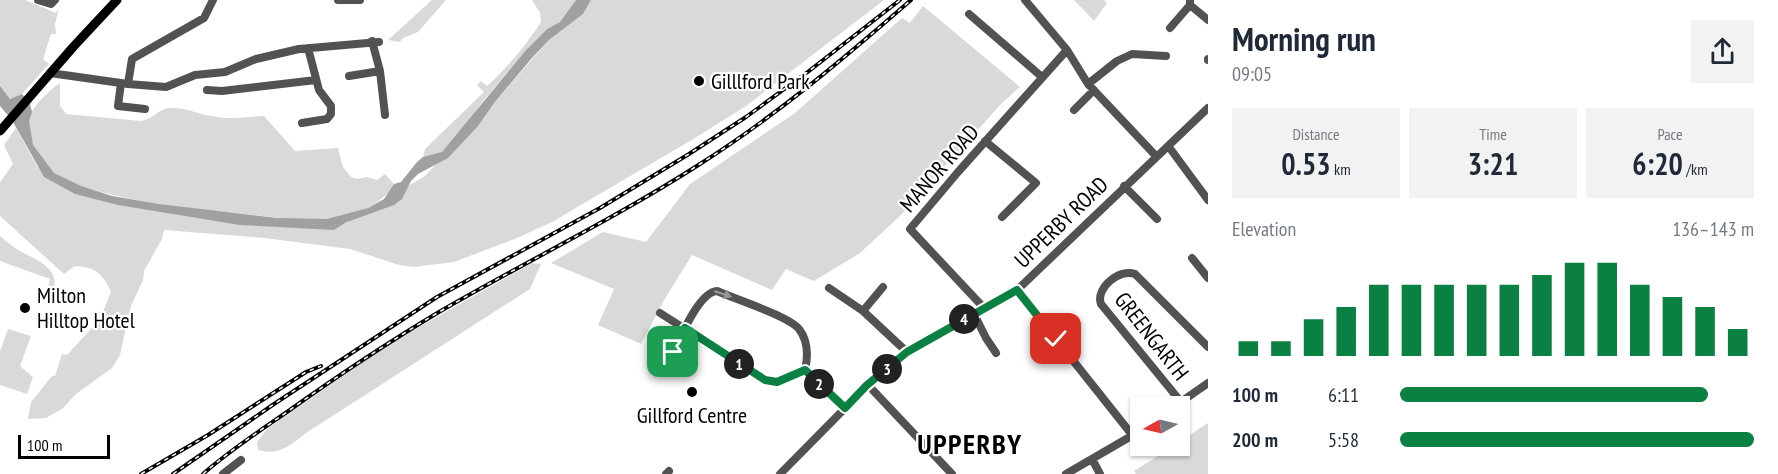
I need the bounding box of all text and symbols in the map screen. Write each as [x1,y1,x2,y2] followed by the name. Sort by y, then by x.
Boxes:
[1232,17,1376,60] text: Morning run
[1691,20,1754,83] button: share
[1232,61,1272,87] text: 09:05
[711,67,810,95] place label: Gilllford Park
[692,74,706,88] marker: Gilllford Park
[893,118,985,218] street label: MANOR ROAD
[1292,124,1340,144] text: Distance
[1479,124,1507,144] text: Time
[1657,124,1683,144] text: Pace
[1281,144,1331,183] text: 0.53
[1468,144,1518,183] text: 3:21
[1632,144,1683,183] text: 6:20
[1331,159,1351,179] text: km
[1683,159,1708,179] text: /km
[1008,170,1114,274] street label: UPPERBY ROAD
[1232,216,1296,242] text: Elevation
[1672,216,1754,242] text: 136–143 m
[37,281,136,334] place label: Milton Hilltop Hotel
[1109,286,1195,386] street label: GREENGARTH
[714,290,732,300] one-way arrow
[18,301,32,315] marker: Milton Hilltop Hotel
[949,304,979,334] pin: 4
[960,309,968,329] text: 4
[1030,313,1081,364] pin
[1039,322,1072,355] icon: check
[647,326,698,377] pin
[656,335,689,368] icon: arrive
[724,349,754,379] pin: 1
[735,354,743,374] text: 1
[872,354,902,384] pin: 3
[883,359,891,379] text: 3
[804,369,834,399] pin: 2
[815,374,823,394] text: 2
[1232,382,1278,408] text: 100 m
[1328,382,1359,408] text: 6:11
[685,385,699,399] marker: Gillford Centre
[1130,396,1190,456] north arrow
[1130,396,1190,456] map controls
[637,401,747,429] place label: Gillford Centre
[917,425,1023,462] district label: UPPERBY
[1232,427,1278,453] text: 200 m
[1328,427,1359,453] text: 5:58
[18,432,110,460] scale bar
[27,435,62,455] text: 100 m

